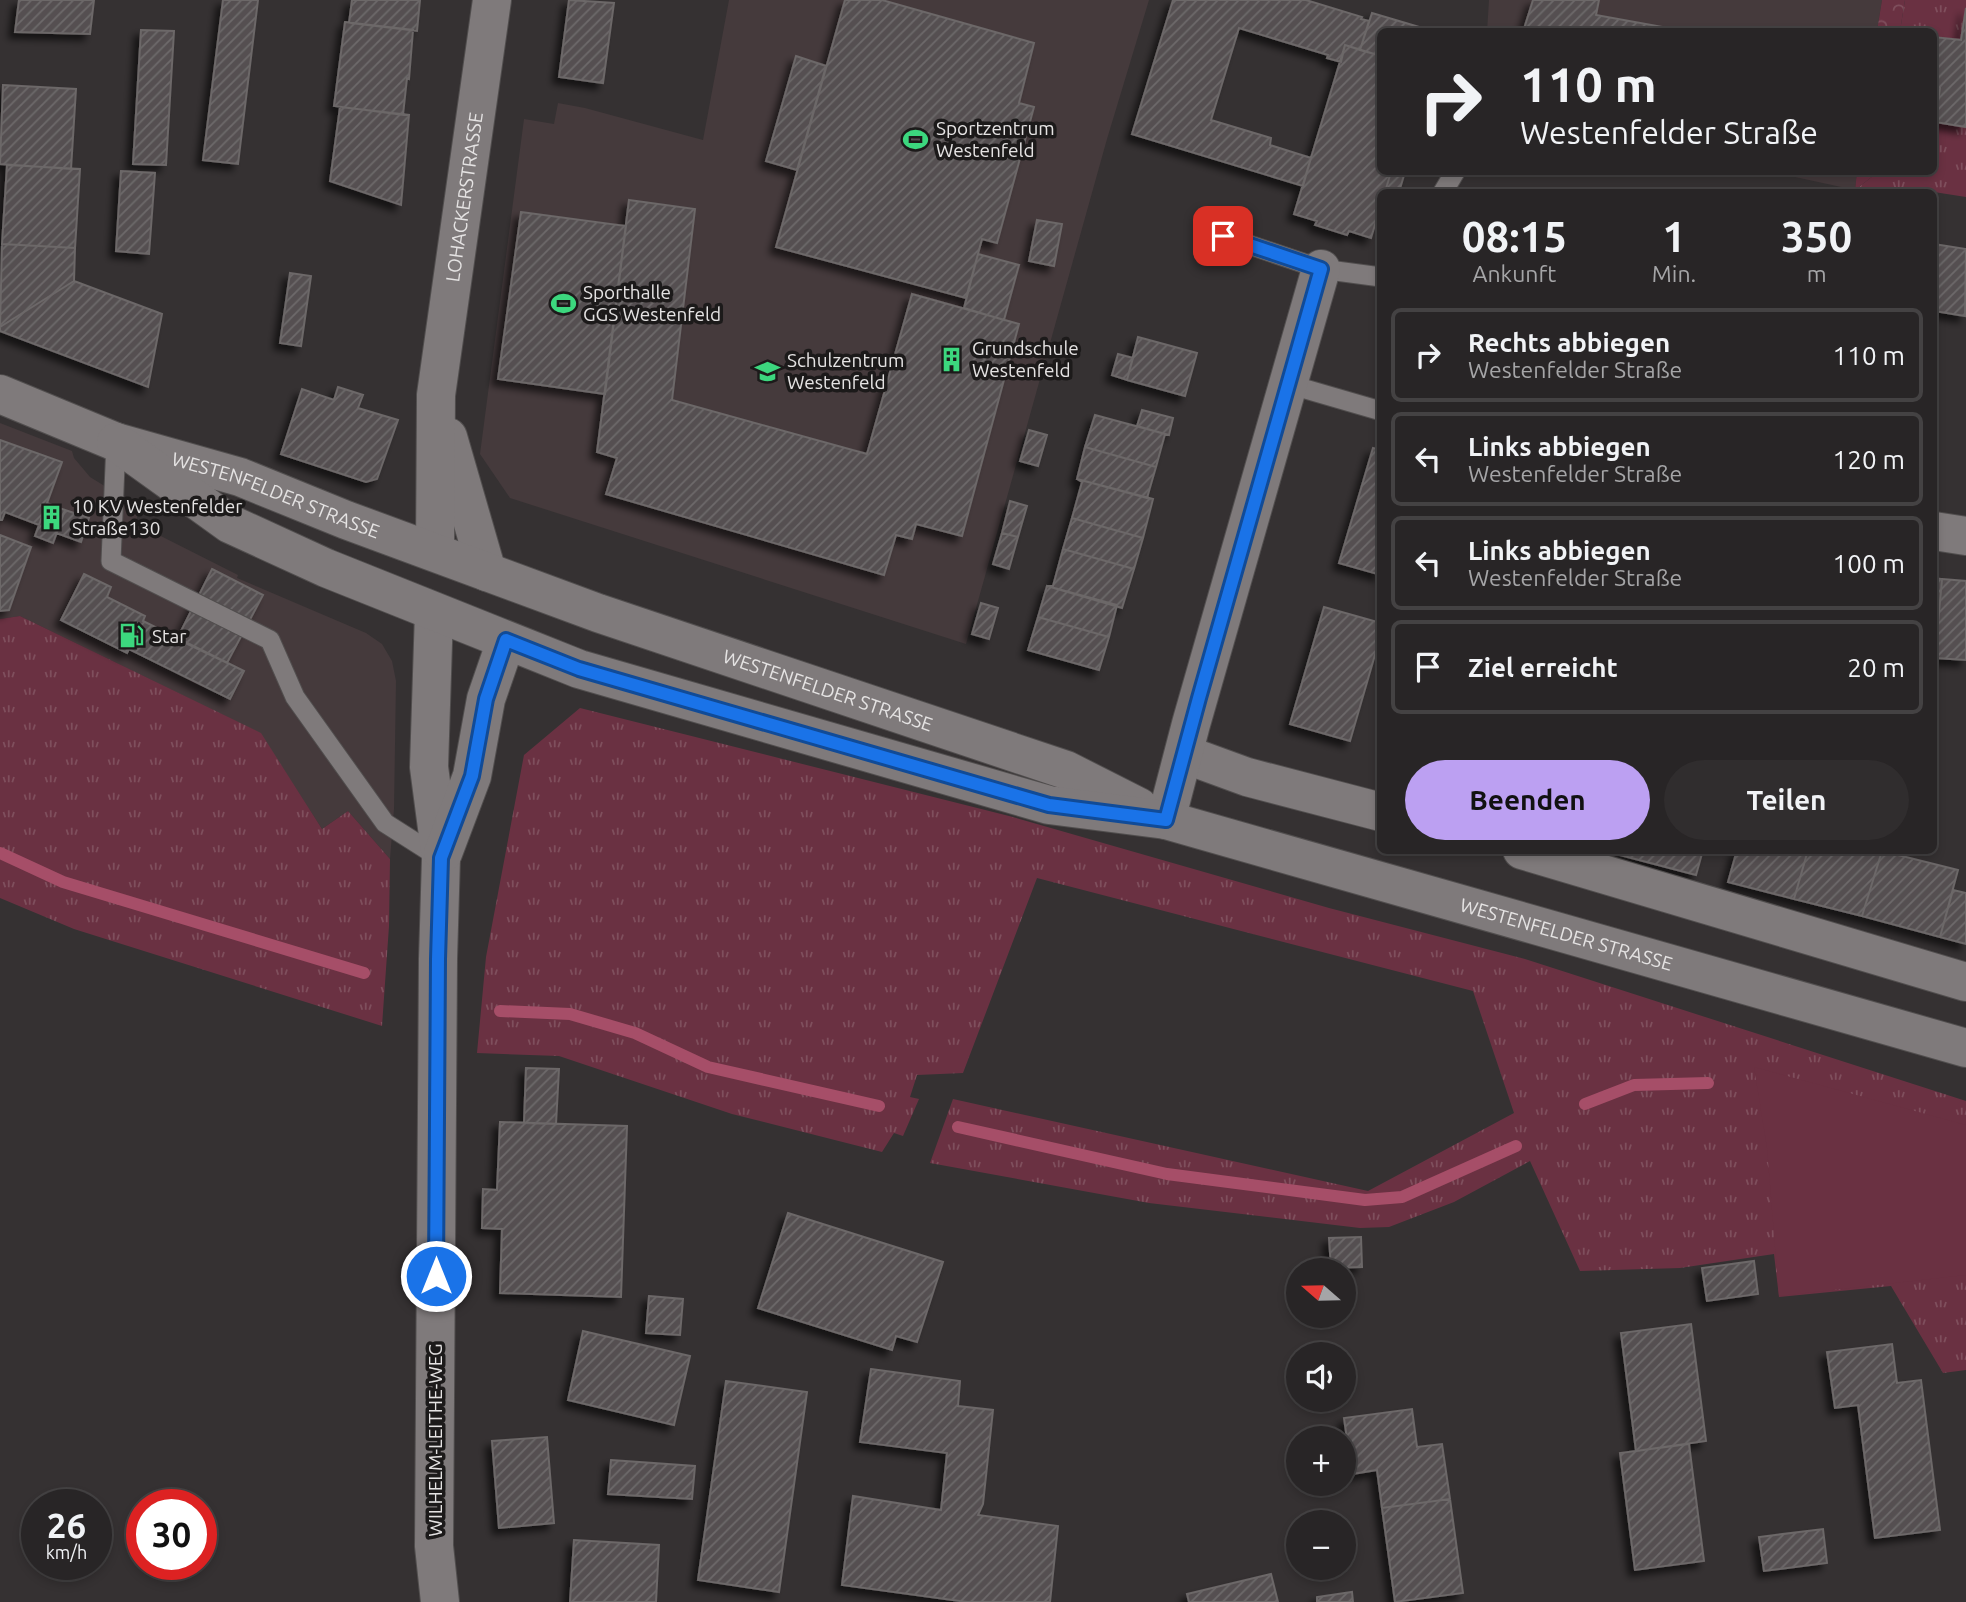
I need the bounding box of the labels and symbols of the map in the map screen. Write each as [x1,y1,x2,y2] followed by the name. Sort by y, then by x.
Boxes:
[441,111,487,283] street label: LOHACKERSTRASSE
[936,117,1055,161] place label: Sportzentrum Westenfeld
[902,125,930,153] sports icon: Sportzentrum Westenfeld
[1193,206,1253,266] pin
[583,281,721,325] place label: Sporthalle GGS Westenfeld
[549,289,577,317] sports icon: Sporthalle GGS Westenfeld
[972,337,1079,381] place label: Grundschule Westenfeld
[938,345,966,373] building icon: Grundschule Westenfeld
[787,349,904,393] place label: Schulzentrum Westenfeld
[753,357,781,385] school or university icon: Schulzentrum Westenfeld
[169,447,383,542] street label: WESTENFELDER STRASSE
[72,495,242,539] place label: 10 KV Westenfelder Straße130
[38,503,66,531] building icon: 10 KV Westenfelder Straße130
[118,622,146,650] fuel station icon: Star
[152,625,186,647] place label: Star
[720,645,936,736] street label: WESTENFELDER STRASSE
[1458,893,1675,975] street label: WESTENFELDER STRASSE
[399,1239,473,1313] position arrow
[1286,1258,1356,1328] north arrow
[424,1343,446,1537] street label: WILHELM-LEITHE-WEG
[126,1489,217,1580] speed limit sign: 30

